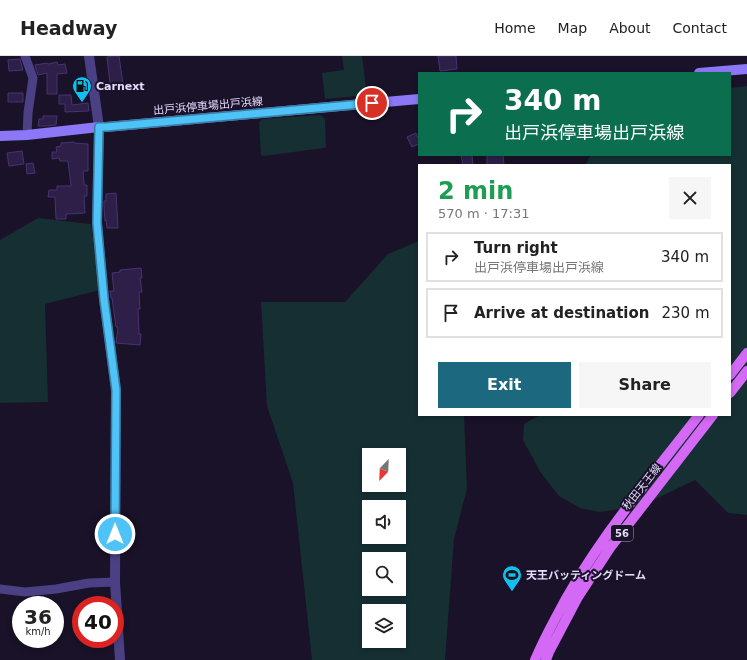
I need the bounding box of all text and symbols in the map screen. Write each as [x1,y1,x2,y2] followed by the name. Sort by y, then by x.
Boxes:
[20,17,117,39] text: Headway
[494,20,536,36] text: Home
[558,20,587,36] text: Map
[609,20,651,36] text: About
[673,20,727,36] text: Contact
[71,75,93,103] fuel station icon: Carnext
[96,80,145,93] place label: Carnext
[504,84,601,117] text: 340 m
[355,86,389,120] pin
[438,88,490,140] icon: right
[361,92,383,114] icon: arrive
[153,95,263,117] street label: 出戸浜停車場出戸浜線
[504,122,684,143] text: 出戸浜停車場出戸浜線
[438,177,513,205] text: 2 min
[669,177,711,219] button: close
[438,206,529,221] text: 570 m · 17:31
[474,239,558,257] text: Turn right
[440,246,462,268] icon: right
[661,248,709,266] text: 340 m
[474,260,604,275] text: 出戸浜停車場出戸浜線
[440,302,462,324] icon: arrive
[474,304,649,322] text: Arrive at destination
[661,304,710,322] text: 230 m
[438,362,571,408] button: Exit
[579,362,711,408] button: Share
[362,448,406,492] north arrow
[362,448,406,648] map controls
[620,461,664,513] street label: 秋田天王線
[362,500,406,544] button: sound
[94,513,136,555] position arrow
[611,525,633,541] road number: 56
[362,552,406,596] button: search
[501,564,523,592] sports icon: 天王バッティングドーム
[526,569,646,582] place label: 天王バッティングドーム
[72,596,124,648] speed limit sign: 40
[362,604,406,648] button: layers
[24,605,52,629] text: 36
[25,626,51,637] text: km/h

